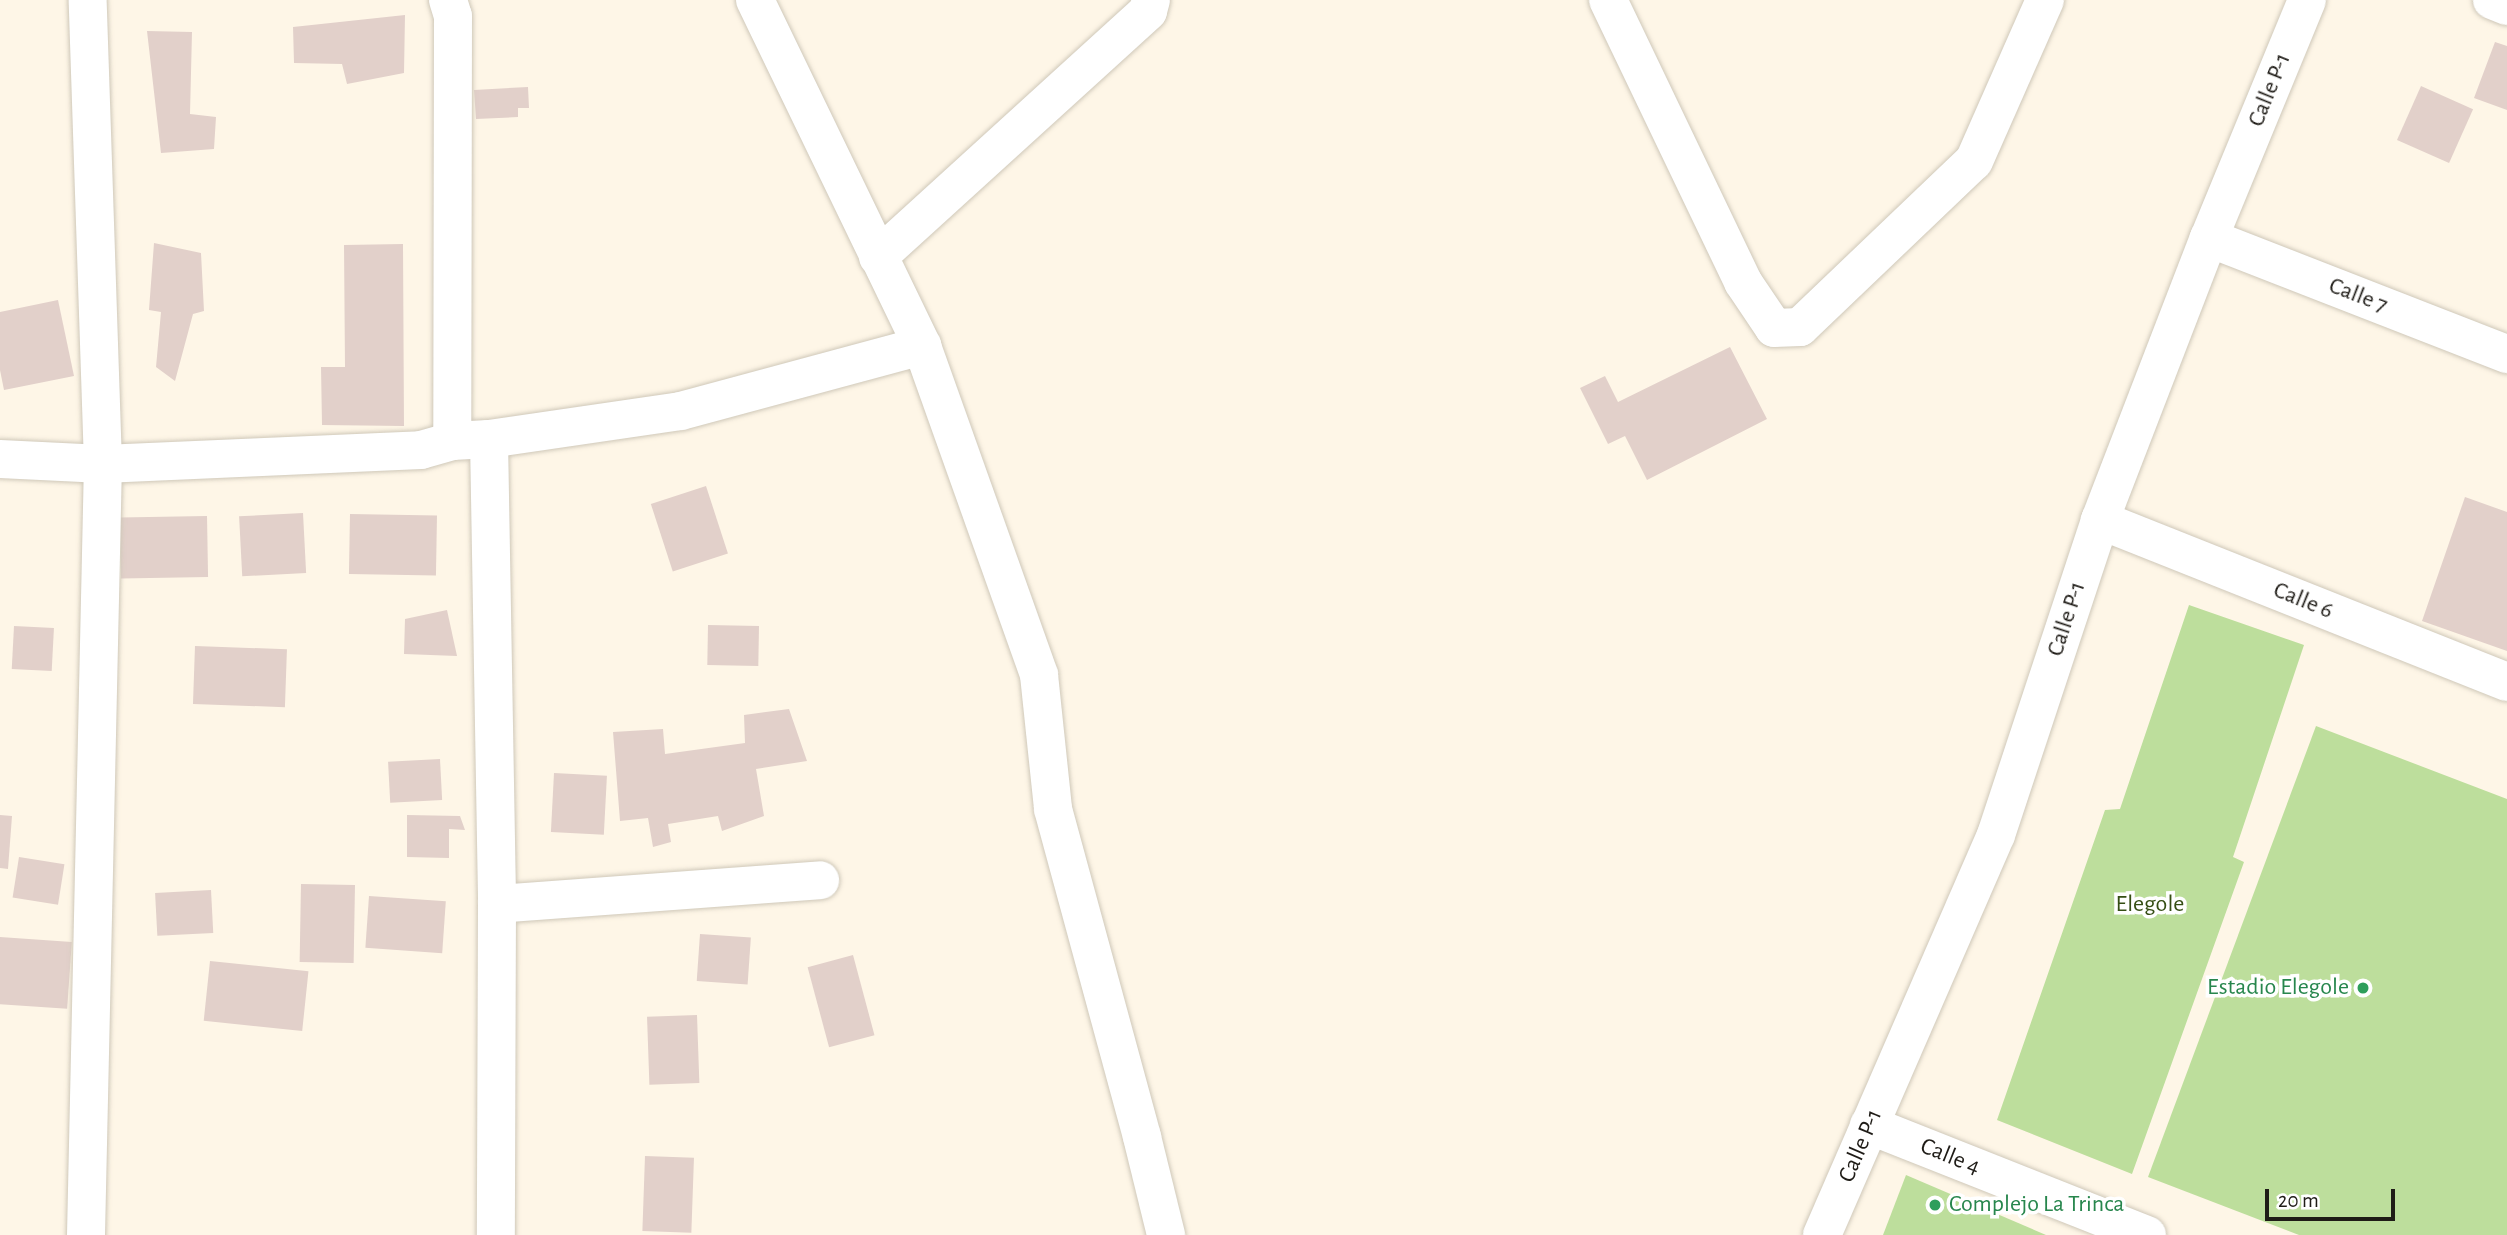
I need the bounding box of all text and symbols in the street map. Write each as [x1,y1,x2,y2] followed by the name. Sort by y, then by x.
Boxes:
[2242,49,2298,131] street label: Calle P-1
[2325,272,2391,320] street label: Calle 7
[2269,576,2337,626] street label: Calle 6
[2041,578,2093,660] street label: Calle P-1
[2116,891,2184,919] park label: Elegole
[2207,974,2349,1002] place label: Estadio Elegole
[2355,980,2371,996] marker: Estadio Elegole
[1833,1105,1889,1187] street label: Calle P-1
[1916,1132,1984,1182] street label: Calle 4
[2269,1176,2398,1220] scale bar
[2278,1190,2319,1211] text: 20 m
[1949,1191,2124,1219] place label: Complejo La Trinca
[1927,1197,1943,1213] marker: Complejo La Trinca

